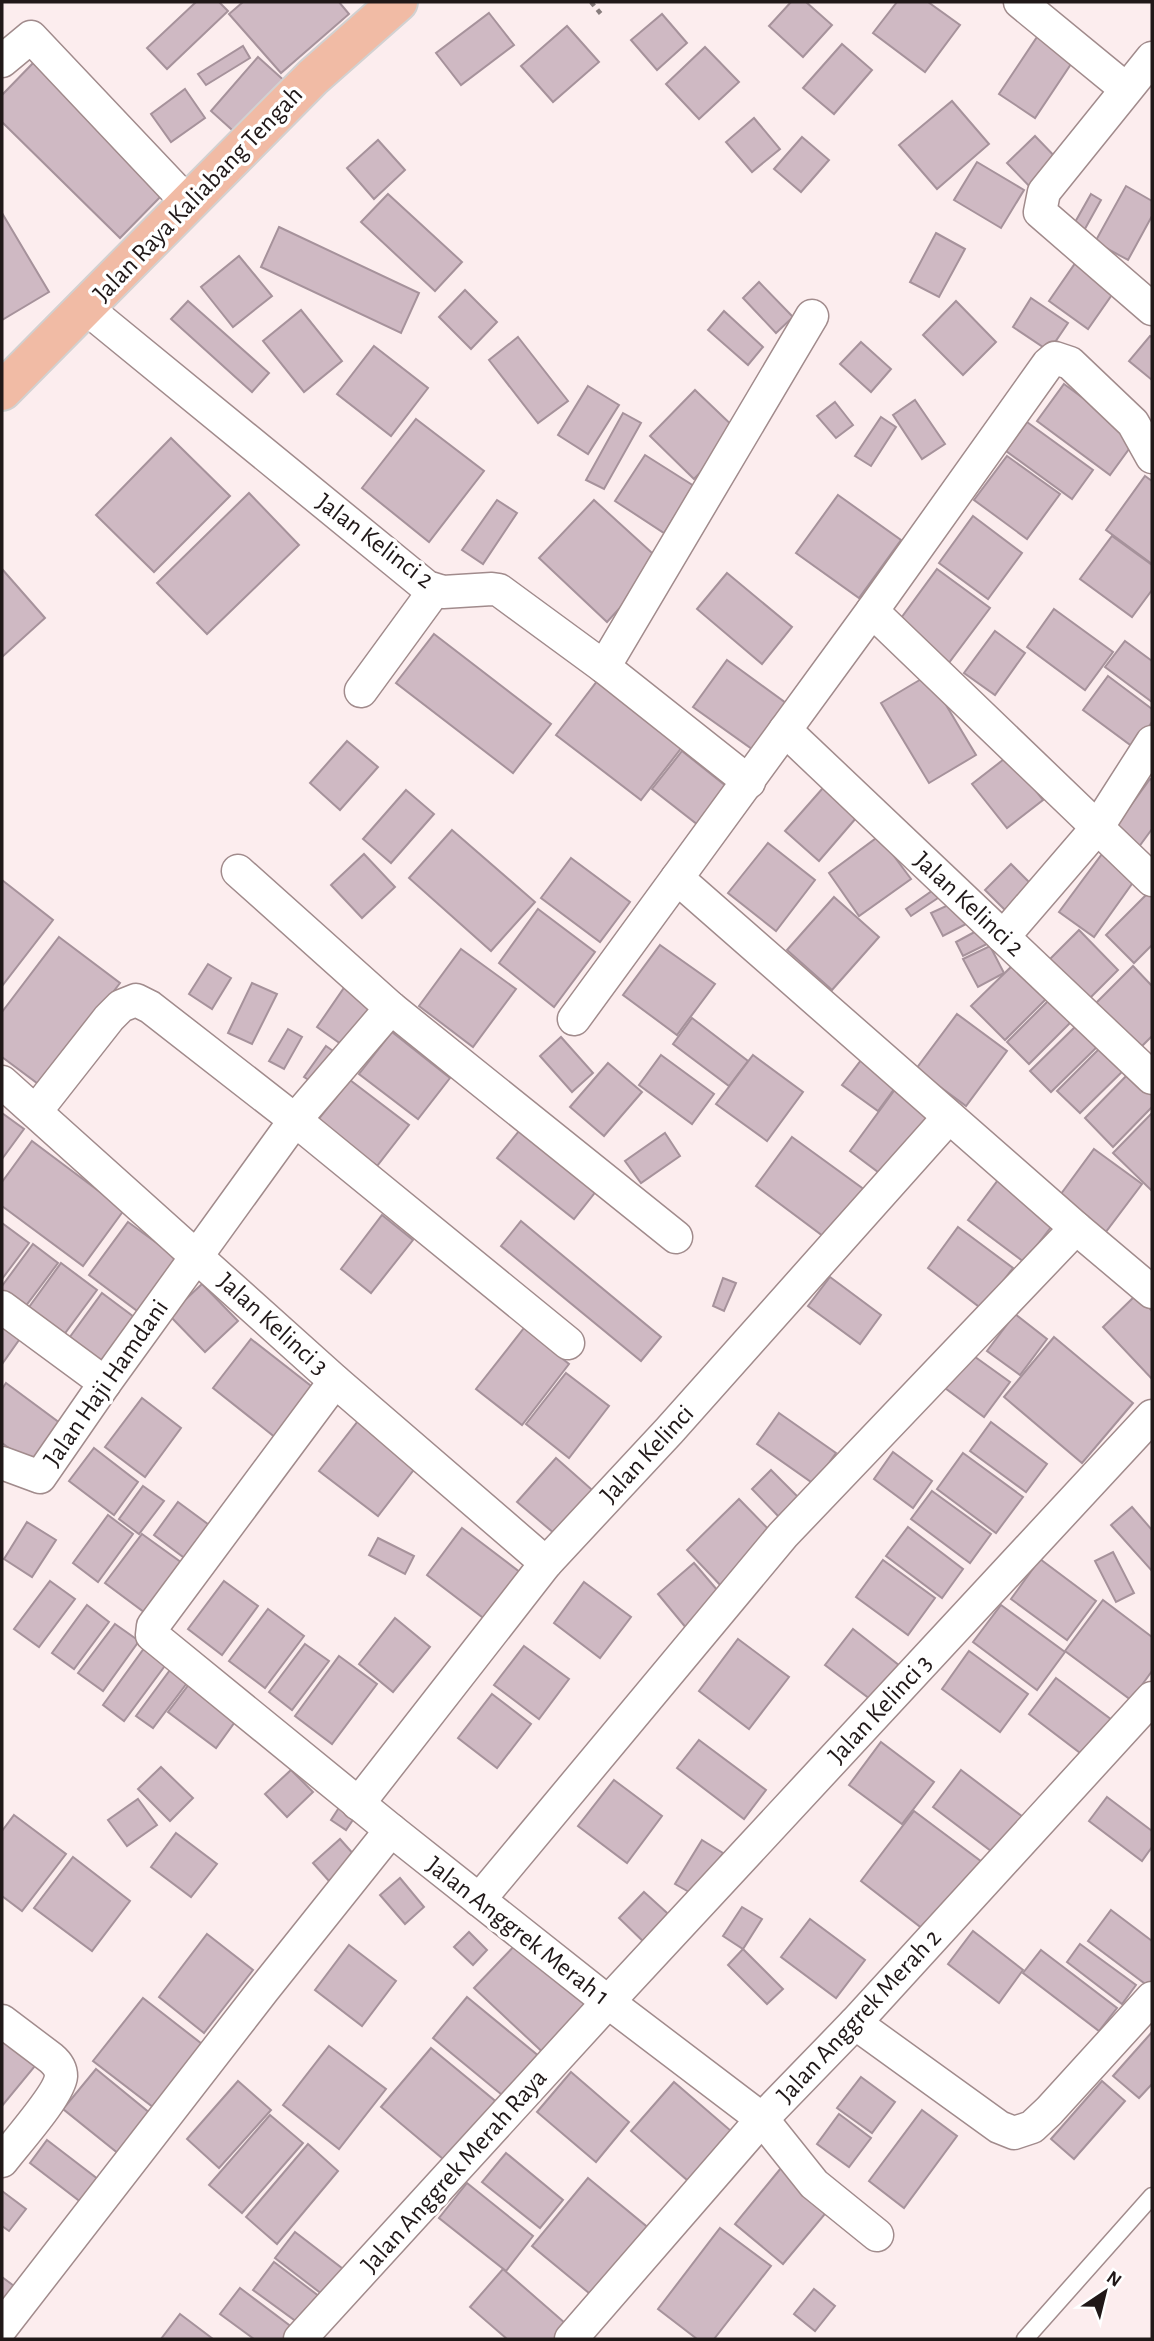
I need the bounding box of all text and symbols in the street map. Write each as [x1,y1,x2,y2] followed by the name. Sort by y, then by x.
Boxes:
[88,81,308,307] street label: Jalan Raya Kaliabang Tengah
[311,489,439,593] street label: Jalan Kelinci 2
[909,847,1029,961] street label: Jalan Kelinci 2
[213,1268,333,1380] street label: Jalan Kelinci 3
[39,1295,173,1471] street label: Jalan Haji Hamdani
[595,1400,699,1508] street label: Jalan Kelinci
[823,1649,937,1769] street label: Jalan Kelinci 3
[422,1852,614,2010] street label: Jalan Anggrek Merah 1
[772,1924,946,2108] street label: Jalan Anggrek Merah 2
[356,2064,552,2278] street label: Jalan Anggrek Merah Raya
[1070,2257,1140,2327] north arrow
[1103,2268,1125,2291] text: N

